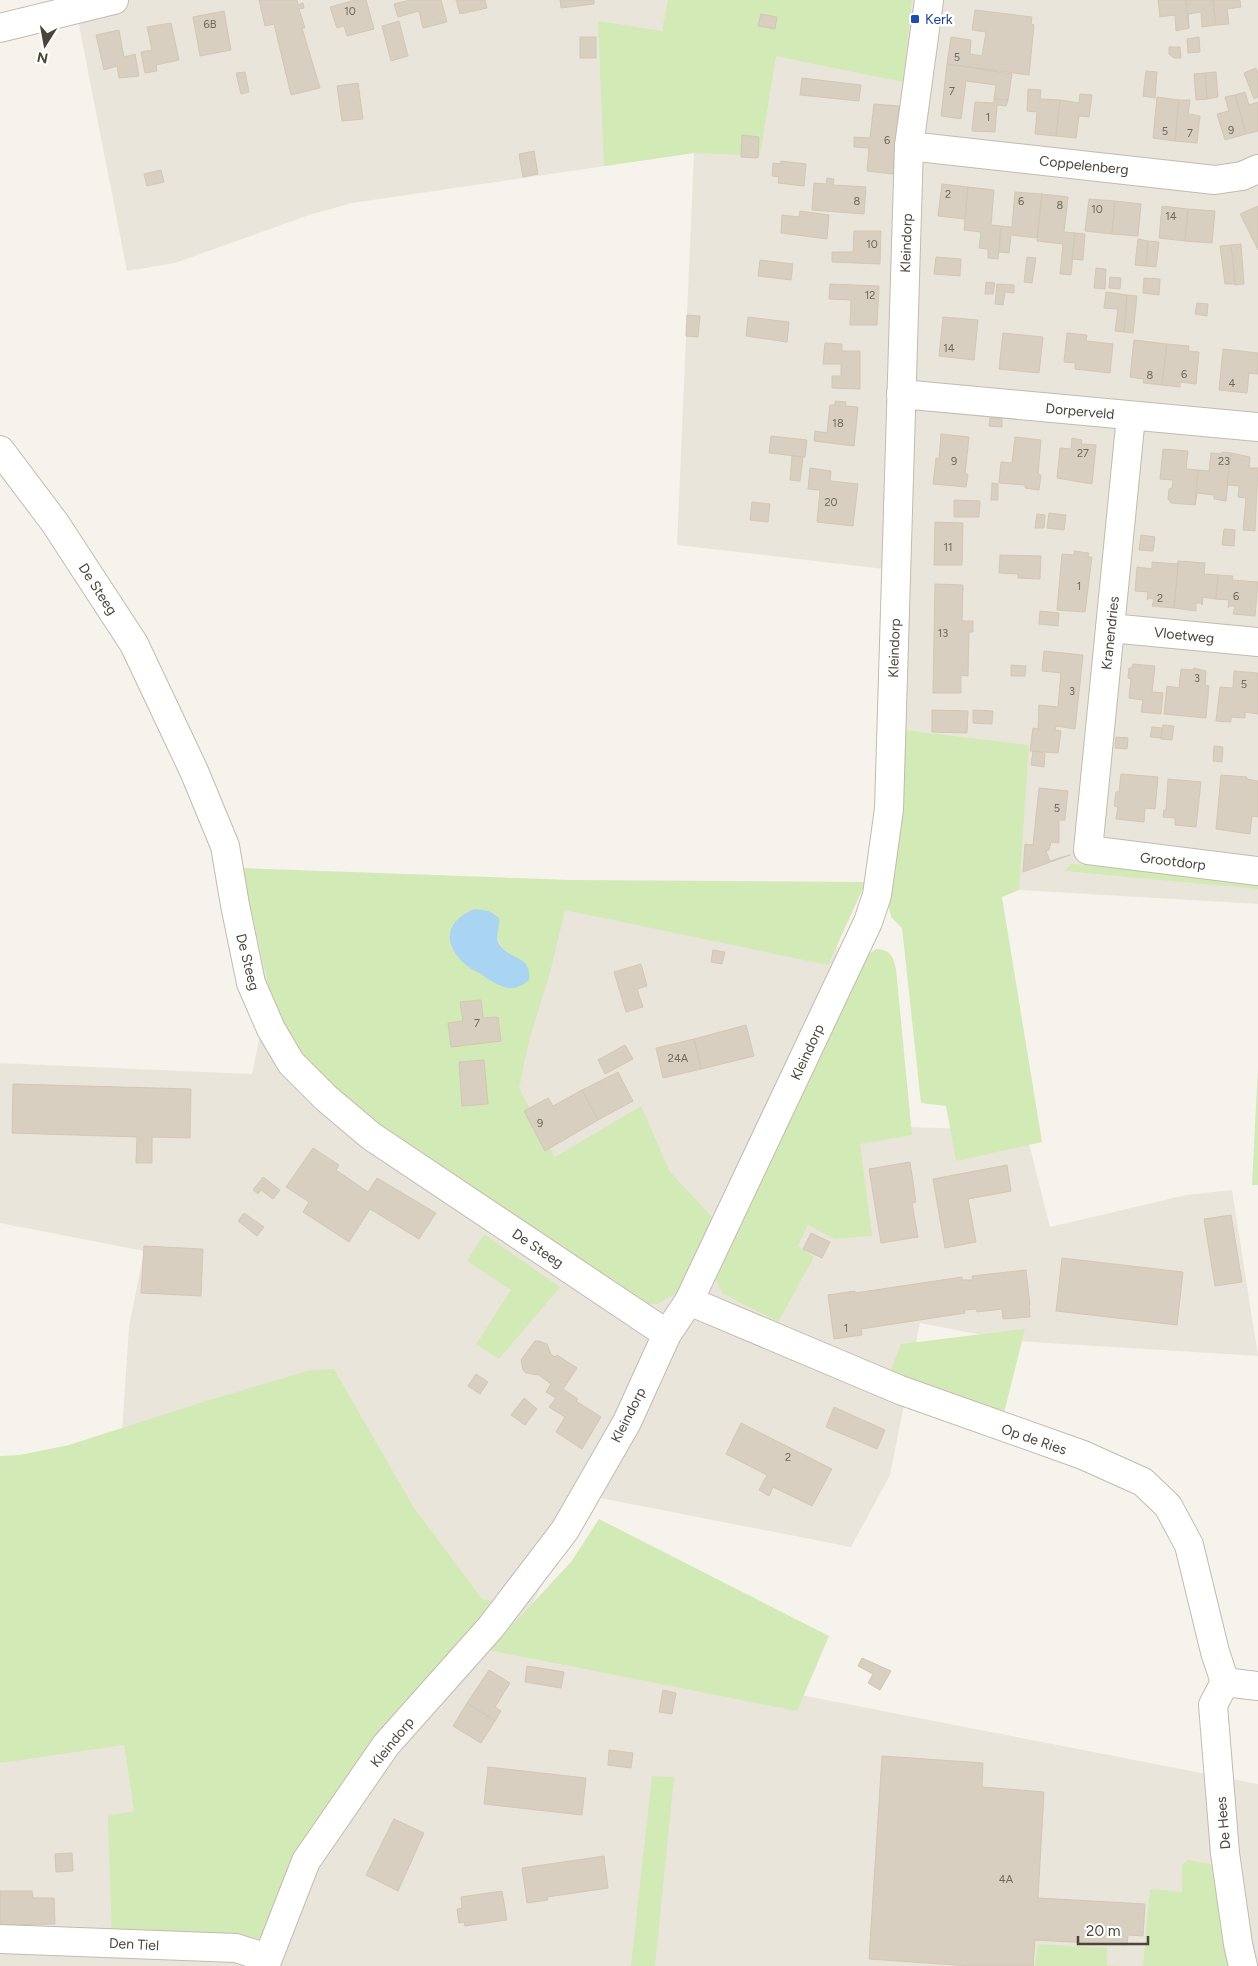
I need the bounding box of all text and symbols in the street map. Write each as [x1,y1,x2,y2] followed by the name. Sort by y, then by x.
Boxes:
[344,5,356,18] house number: 10
[925,11,953,28] place label: Kerk
[909,13,921,25] marker: Kerk
[204,18,217,31] house number: 6B
[20,20,70,70] north arrow
[36,48,50,67] text: N
[954,51,960,64] house number: 5
[949,85,955,98] house number: 7
[986,111,990,124] house number: 1
[1228,124,1234,137] house number: 9
[1162,125,1168,138] house number: 5
[1187,127,1193,140] house number: 7
[884,134,890,147] house number: 6
[1038,152,1129,179] street label: Coppelenberg
[945,188,951,201] house number: 2
[854,195,861,208] house number: 8
[1018,195,1024,208] house number: 6
[1057,199,1064,212] house number: 8
[1091,203,1103,216] house number: 10
[1165,210,1177,223] house number: 14
[897,213,916,273] street label: Kleindorp
[866,238,878,251] house number: 10
[865,289,875,302] house number: 12
[943,342,955,355] house number: 14
[1181,368,1187,381] house number: 6
[1147,369,1154,382] house number: 8
[1229,377,1236,390] house number: 4
[1045,400,1115,423] street label: Dorperveld
[832,417,844,430] house number: 18
[1077,447,1089,460] house number: 27
[951,455,957,468] house number: 9
[1218,455,1230,468] house number: 23
[824,496,838,509] house number: 20
[943,541,953,554] house number: 11
[75,560,121,618] street label: De Steeg
[1077,580,1081,593] house number: 1
[1233,590,1239,603] house number: 6
[1157,592,1163,605] house number: 2
[1098,595,1123,671] street label: Kranendries
[885,618,904,678] street label: Kleindorp
[1153,624,1215,647] street label: Vloetweg
[938,627,948,640] house number: 13
[1194,672,1200,685] house number: 3
[1241,678,1247,691] house number: 5
[1069,685,1075,698] house number: 3
[1054,802,1060,815] house number: 5
[1139,849,1207,874] street label: Grootdorp
[232,932,263,992] street label: De Steeg
[474,1017,480,1030] house number: 7
[787,1022,828,1083] street label: Kleindorp
[668,1052,689,1065] house number: 24A
[537,1117,543,1130] house number: 9
[509,1225,567,1272] street label: De Steeg
[844,1322,848,1335] house number: 1
[607,1385,650,1446] street label: Kleindorp
[999,1420,1069,1459] street label: Op de Ries
[785,1451,791,1464] house number: 2
[367,1714,418,1771] street label: Kleindorp
[1213,1796,1234,1850] street label: De Hees
[999,1873,1014,1886] house number: 4A
[1078,1914,1148,1946] scale bar
[1086,1922,1120,1940] text: 20 m
[108,1935,160,1954] street label: Den Tiel

